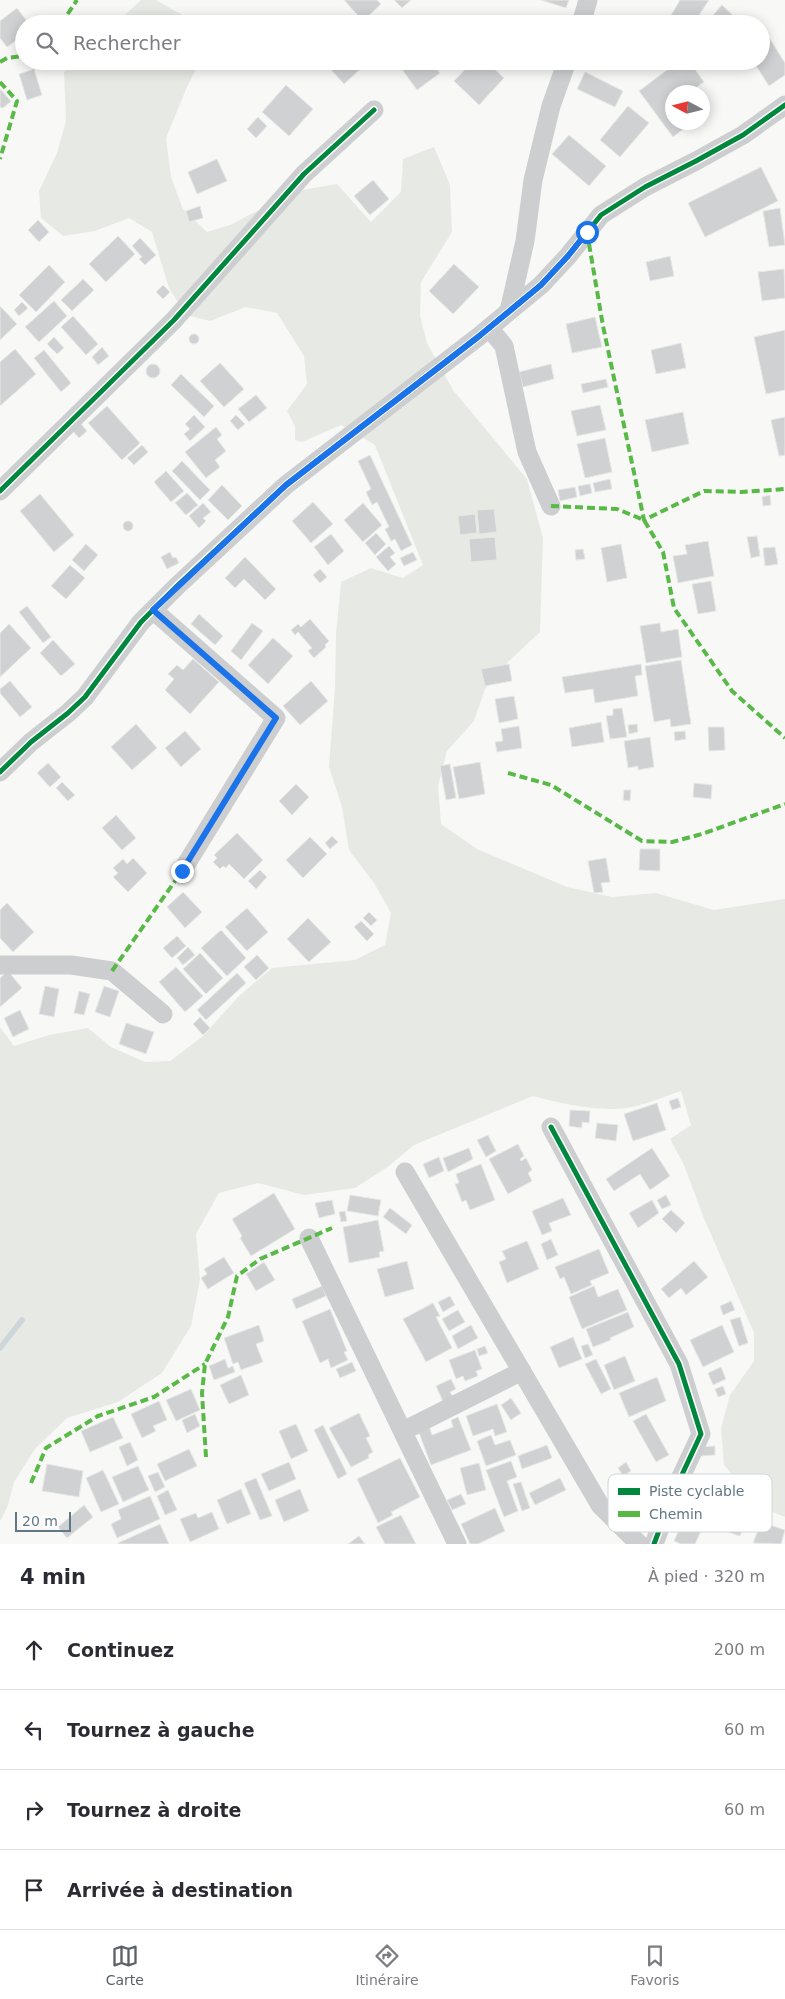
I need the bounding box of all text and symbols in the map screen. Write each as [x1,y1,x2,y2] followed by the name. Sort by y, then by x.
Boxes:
[15,15,770,70] search box
[33,29,61,57] icon: search
[73,32,181,54] text: Rechercher
[665,85,710,130] north arrow
[576,221,599,244] route start
[171,860,194,883] route end
[608,1474,772,1532] legend
[649,1483,744,1499] text: Piste cyclable
[649,1506,703,1522] text: Chemin
[15,1509,71,1532] scale bar
[22,1513,58,1529] text: 20 m
[20,1565,86,1589] text: 4 min
[648,1567,765,1586] text: À pied · 320 m
[20,1636,48,1664] icon: ahead
[67,1639,174,1661] text: Continuez
[714,1640,765,1659] text: 200 m
[20,1716,48,1744] icon: left
[67,1719,255,1741] text: Tournez à gauche
[724,1720,765,1739] text: 60 m
[20,1796,48,1824] icon: right
[67,1799,241,1821] text: Tournez à droite
[724,1800,765,1819] text: 60 m
[20,1876,48,1904] icon: arrive
[67,1879,293,1901] text: Arrivée à destination
[106,1942,144,1988] tab: Carte
[355,1942,419,1988] tab: Itinéraire
[630,1942,679,1988] tab: Favoris

